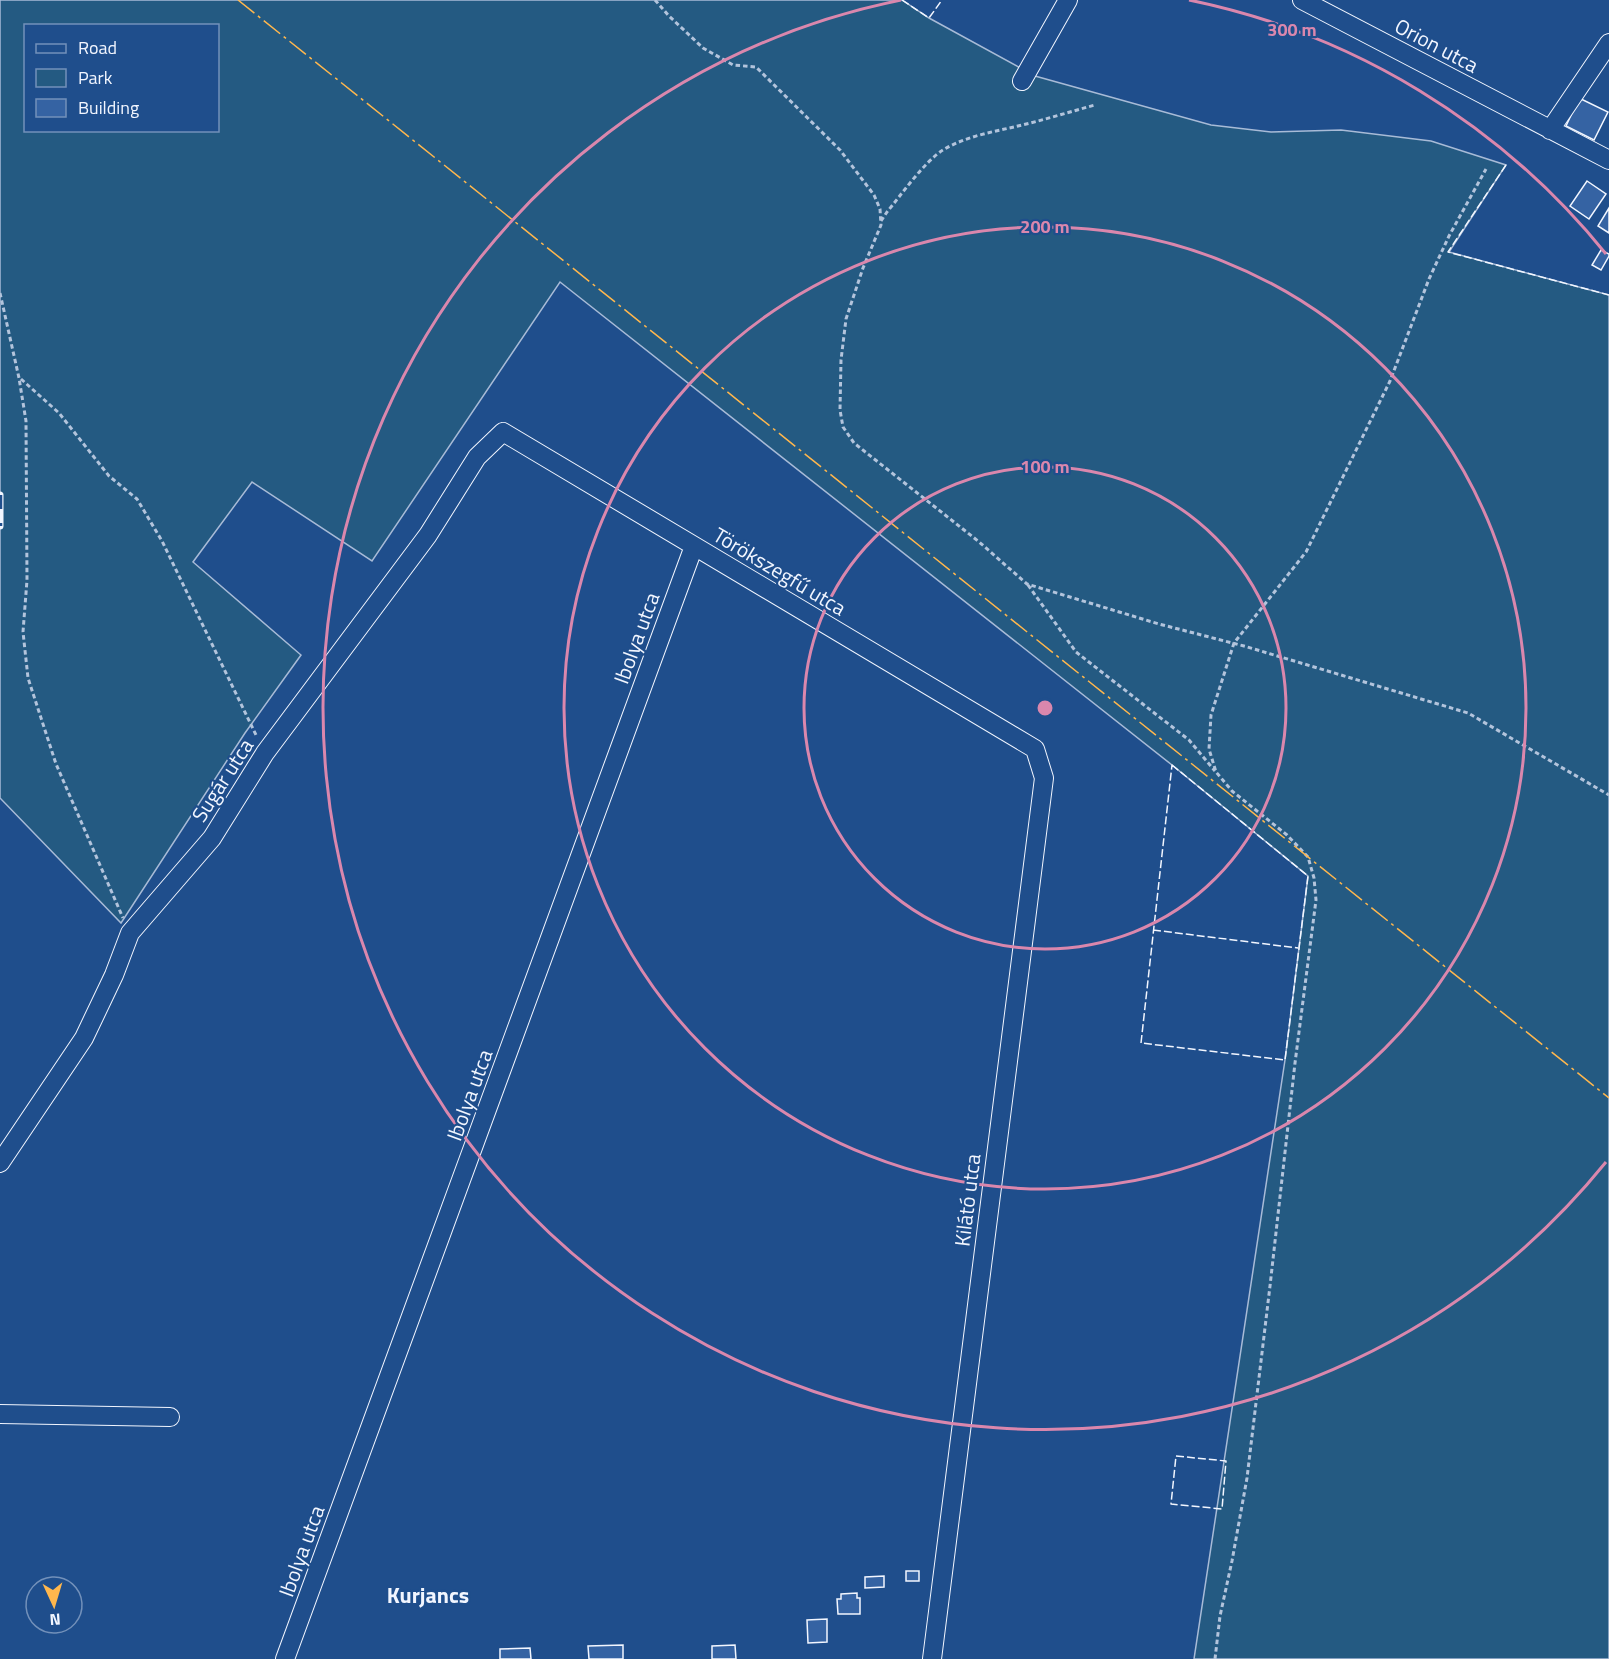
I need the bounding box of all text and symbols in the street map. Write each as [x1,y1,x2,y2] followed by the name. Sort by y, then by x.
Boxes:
[1389,10,1485,81] street label: Orion utca
[1267,16,1317,43] text: 300 m
[24,24,219,132] legend
[78,34,117,61] text: Road
[78,64,113,91] text: Park
[78,94,139,121] text: Building
[1020,213,1070,240] text: 200 m
[1020,453,1070,480] text: 100 m
[707,519,853,624] street label: Törökszegfű utca
[605,587,668,688] street label: Ibolya utca
[1035,698,1055,718] centre of rings
[183,731,261,828] street label: Sugár utca
[438,1044,501,1145] street label: Ibolya utca
[945,1151,989,1248] street label: Kilátó utca
[270,1500,333,1601] street label: Ibolya utca
[24,1575,84,1635] north arrow
[387,1578,469,1612] district label: Kurjancs
[49,1608,61,1632] text: N

